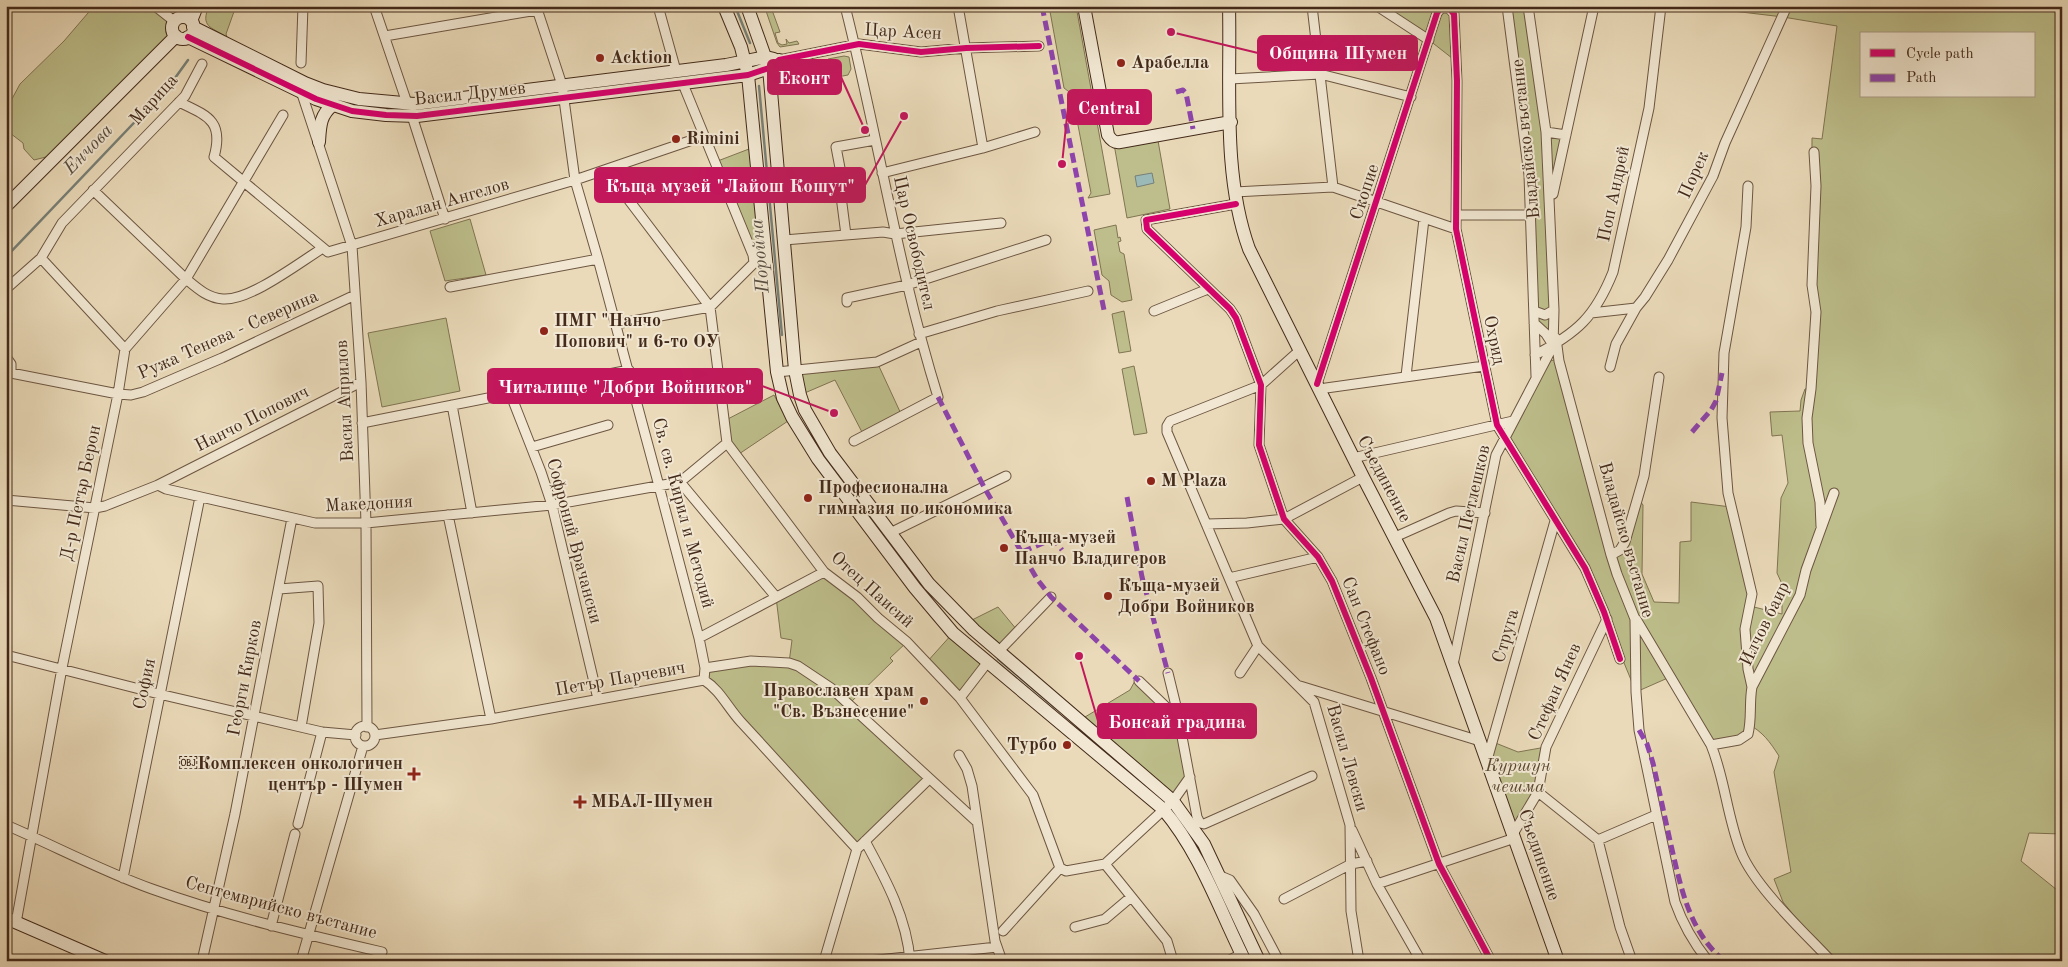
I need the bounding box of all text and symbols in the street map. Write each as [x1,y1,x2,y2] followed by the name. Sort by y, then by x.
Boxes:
[864,21,942,43] street label: Цар Асен
[1860,32,2036,98] legend
[1258,36,1417,70] callout: Община Шумен
[1269,45,1407,64] text: Община Шумен
[1906,47,1974,62] text: Cycle path
[610,49,672,67] place label: Acktion
[594,52,606,64] marker: Acktion
[1131,54,1209,72] place label: Арабелла
[1115,57,1127,69] marker: Арабелла
[1509,58,1543,220] street label: Владайско въстание
[768,60,841,94] callout: Еконт
[778,70,830,89] text: Еконт
[127,71,181,129] street label: Марица
[1906,71,1936,86] text: Path
[413,79,527,109] street label: Васил Друмев
[1068,90,1151,124] callout: Central
[1078,100,1141,119] text: Central
[60,121,117,179] water label: Енчова
[686,130,740,148] place label: Rimini
[670,133,682,145] marker: Rimini
[1595,144,1633,244] street label: Поп Андрей
[1676,149,1712,201] street label: Порек
[1348,162,1382,222] street label: Скопие
[595,168,865,202] callout: Къща музей "Лайош Кошут"
[890,174,938,312] street label: Цар Освободител
[373,175,511,231] street label: Харалан Ангелов
[605,178,855,197] text: Къща музей "Лайош Кошут"
[748,218,774,295] water label: Поройна
[135,287,321,383] street label: Ружа Тенева - Северина
[554,312,719,351] place label: ПМГ "Нанчо Попович" и 6-то ОУ
[1480,314,1508,366] street label: Охрид
[538,325,550,337] marker: ПМГ "Нанчо Попович" и 6-то ОУ
[333,339,357,463] street label: Васил Априлов
[488,369,762,403] callout: Читалище "Добри Войников"
[498,379,752,398] text: Читалище "Добри Войников"
[192,383,312,455] street label: Нанчо Попович
[649,416,717,610] street label: Св. св. Кирил и Методий
[58,423,104,563] street label: Д-р Петър Берон
[1354,433,1414,525] street label: Съединение
[1444,443,1494,585] street label: Васил Петлешков
[542,456,605,626] street label: Софроний Врачански
[1595,460,1657,620] street label: Владайско въстание
[1161,472,1227,490] place label: M Plaza
[1145,475,1157,487] marker: M Plaza
[818,479,1013,518] place label: Професионална гимназия по икономика
[802,492,814,504] marker: Професионална гимназия по икономика
[325,493,413,515] street label: Македония
[1014,529,1167,568] place label: Къща-музей Панчо Владигеров
[998,542,1010,554] marker: Къща-музей Панчо Владигеров
[827,548,917,632] street label: Отец Паисий
[1337,574,1394,678] street label: Сан Стефано
[1118,577,1255,616] place label: Къща-музей Добри Войников
[1737,579,1793,669] street label: Илчов баир
[1102,590,1114,602] marker: Къща-музей Добри Войников
[1490,607,1522,665] street label: Струга
[225,618,265,738] street label: Георги Кирков
[1525,640,1585,744] street label: Стефан Янев
[131,657,160,712] street label: София
[553,659,687,699] street label: Петър Парчевич
[763,682,914,721] place label: Православен храм "Св. Възнесение"
[918,695,930,707] marker: Православен храм "Св. Възнесение"
[1323,702,1371,814] street label: Васил Левски
[1098,704,1256,738] callout: Бонсай градина
[1108,714,1246,733] text: Бонсай градина
[1007,736,1057,754] place label: Турбо
[1061,739,1073,751] marker: Турбо
[179,755,403,794] place label: ￼Комплексен онкологичен център - Шумен
[1484,757,1551,796] park label: Куршун чешма
[407,767,421,781] marker: ￼Комплексен онкологичен център - Шумен
[591,793,713,811] place label: МБАЛ-Шумен
[573,795,587,809] marker: МБАЛ-Шумен
[1515,807,1563,903] street label: Съединение
[183,874,379,942] street label: Септемврийско въстание

